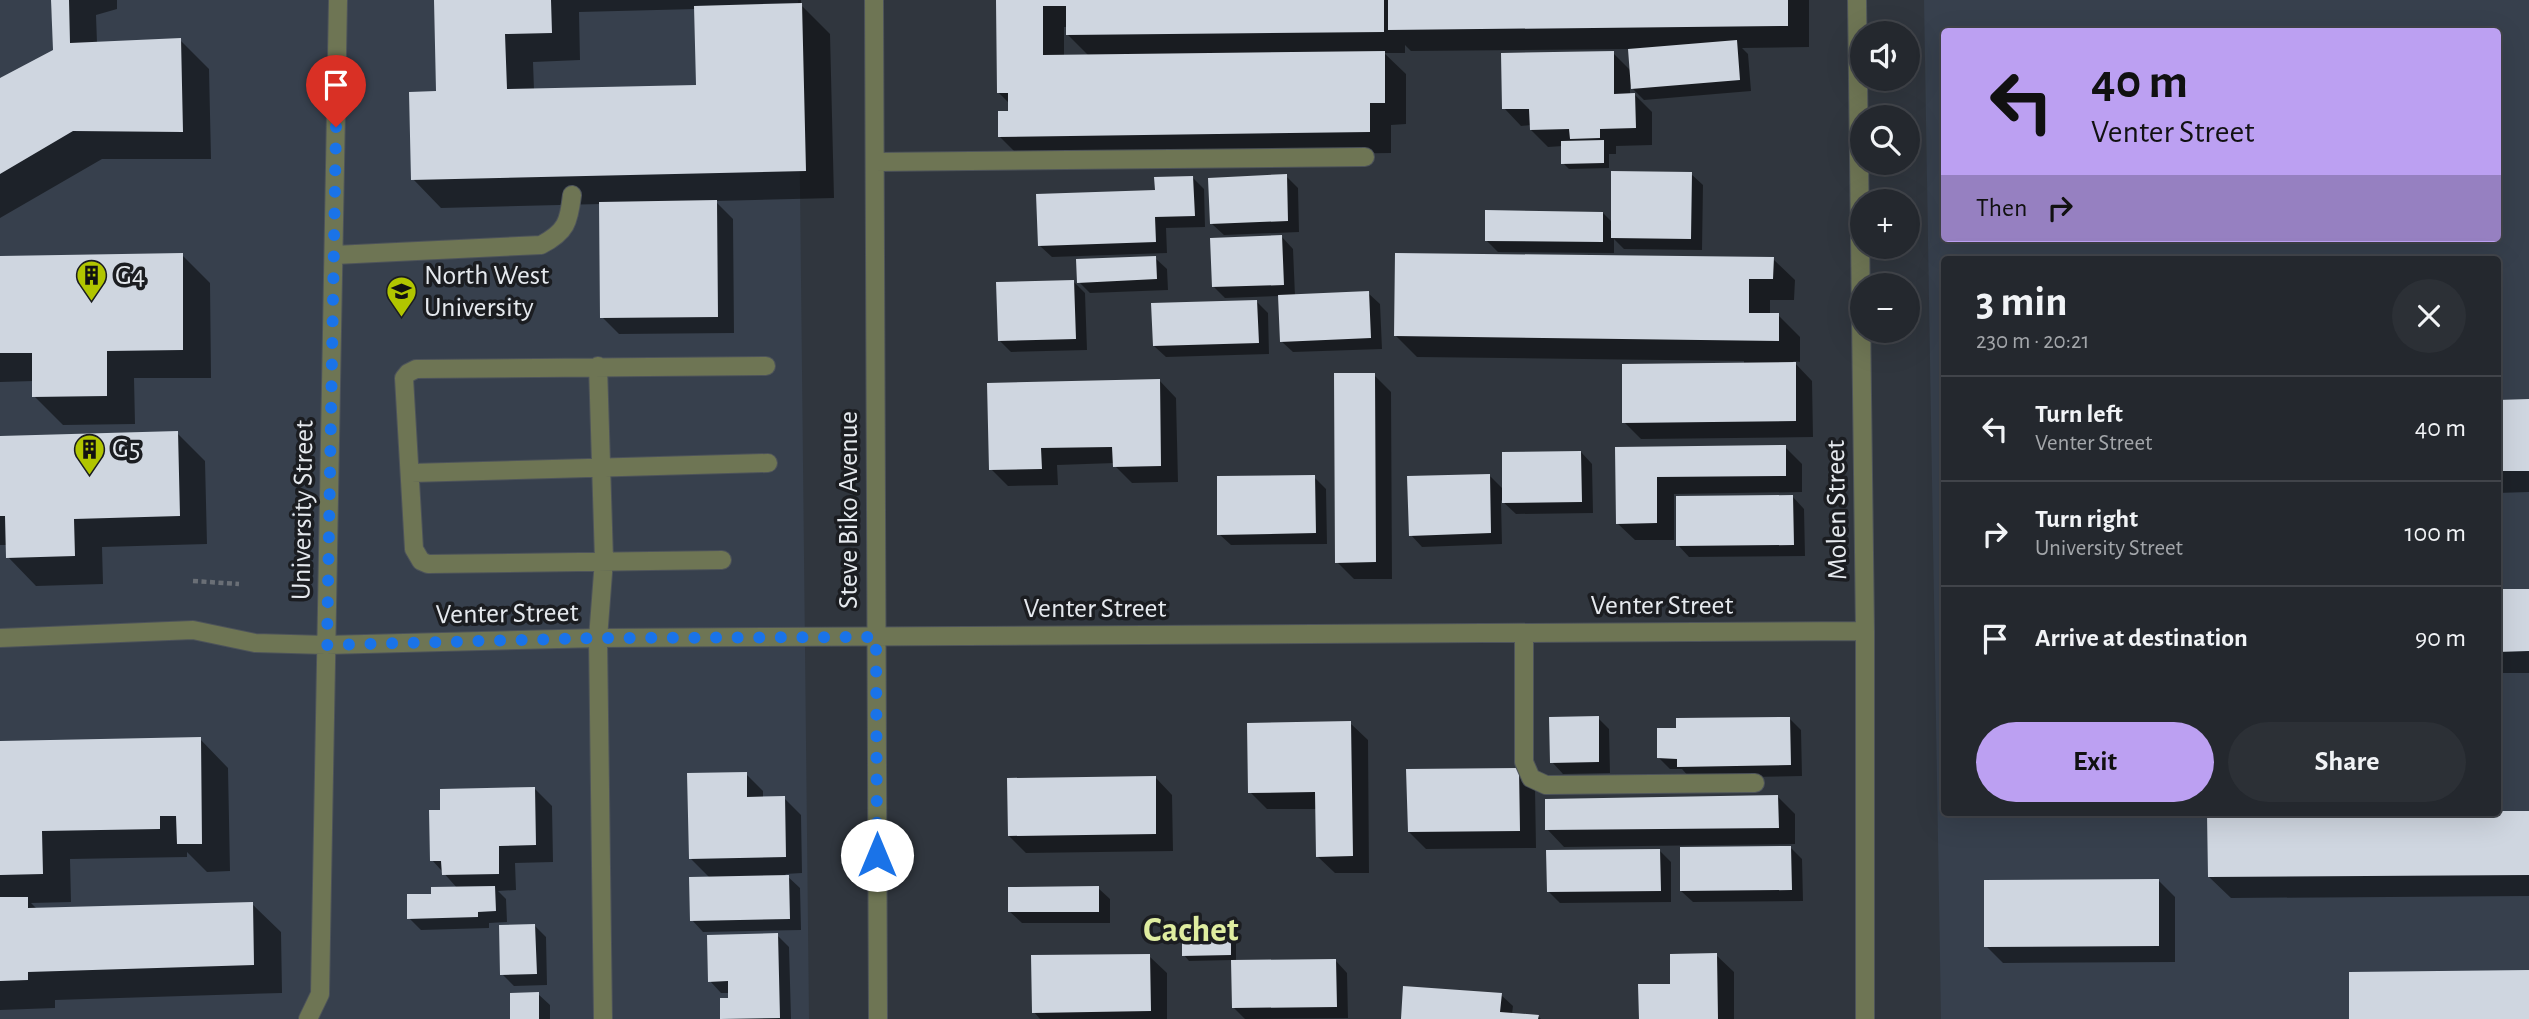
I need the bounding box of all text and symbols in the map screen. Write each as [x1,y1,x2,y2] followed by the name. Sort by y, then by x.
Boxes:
[1850,21,1920,343] map controls
[1850,21,1920,91] button: sound
[306,55,366,127] pin
[1976,56,2067,147] icon: left
[2091,58,2188,107] text: 40 m
[317,66,355,104] icon: arrive
[1850,105,1920,175] button: search
[2091,116,2254,148] text: Venter Street
[1850,189,1920,259] button: +
[2041,189,2079,227] icon: right
[1976,195,2027,221] text: Then
[75,259,109,303] building icon: G4
[115,262,145,290] place label: G4
[424,262,549,322] place label: North West University
[1850,273,1920,343] button: −
[384,275,418,319] school or university icon: North West University
[2392,279,2466,353] button: close
[1976,281,2068,323] text: 3 min
[1976,330,2089,353] text: 230 m · 20:21
[2035,401,2123,427] text: Turn left
[1976,410,2014,448] icon: left
[835,411,863,609] street label: Steve Biko Avenue
[2415,415,2466,441] text: 40 m
[287,420,319,600] street label: University Street
[72,432,106,476] building icon: G5
[2035,432,2152,455] text: Venter Street
[112,435,141,463] place label: G5
[1822,440,1852,580] street label: Molen Street
[2035,506,2138,532] text: Turn right
[1976,515,2014,553] icon: right
[2405,520,2466,546] text: 100 m
[2035,537,2183,560] text: University Street
[1591,592,1734,620] street label: Venter Street
[1024,595,1167,623] street label: Venter Street
[435,599,579,629] street label: Venter Street
[1976,620,2014,658] icon: arrive
[2035,625,2248,651] text: Arrive at destination
[2415,625,2466,651] text: 90 m
[1976,722,2214,802] button: Exit
[2228,722,2466,802] button: Share
[840,818,914,892] position arrow
[1143,913,1239,948] district label: Cachet

